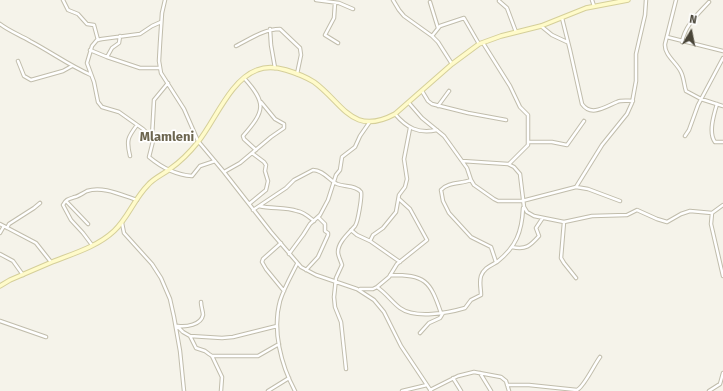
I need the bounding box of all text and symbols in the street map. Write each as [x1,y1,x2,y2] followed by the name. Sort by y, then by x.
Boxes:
[671,12,711,52] north arrow
[688,13,698,27] text: N
[140,129,194,145] district label: Mlamleni

